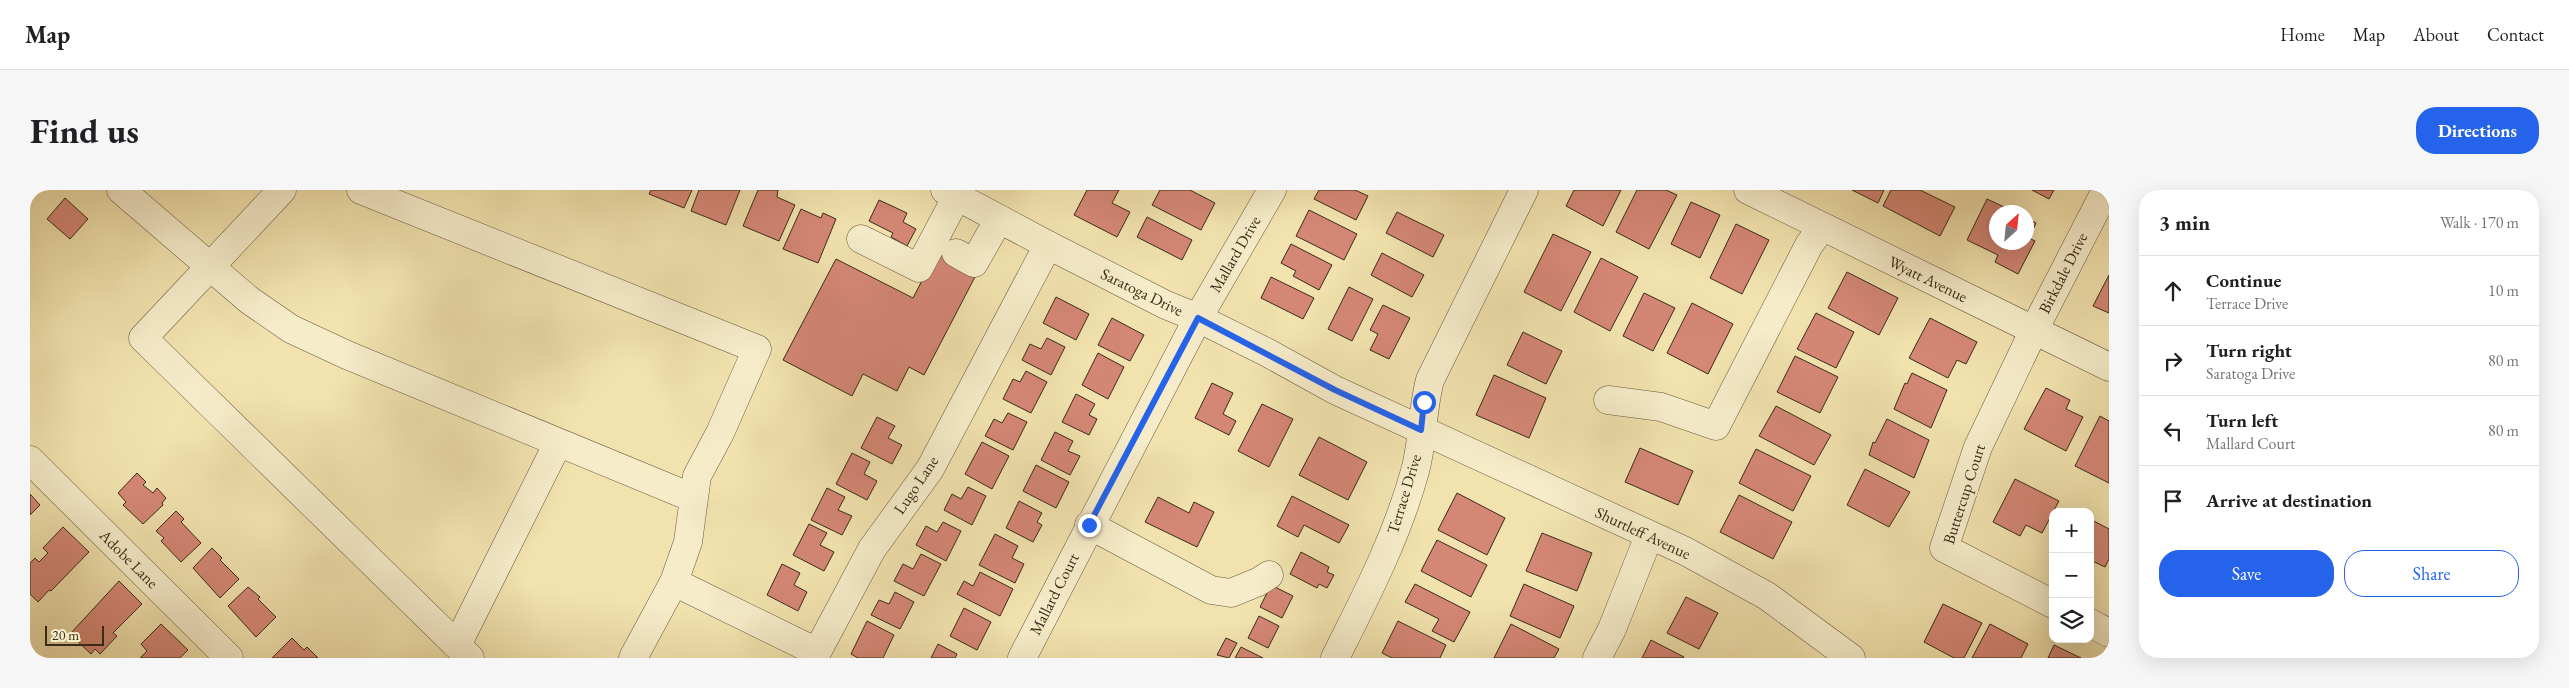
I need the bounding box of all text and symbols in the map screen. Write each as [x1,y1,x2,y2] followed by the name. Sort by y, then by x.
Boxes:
[25,19,70,50] text: Map
[2280,23,2325,46] text: Home
[2353,23,2385,46] text: Map
[2413,23,2459,46] text: About
[2487,23,2544,46] text: Contact
[2416,107,2539,154] button: Directions
[30,108,139,153] text: Find us
[1989,205,2034,250] north arrow
[2159,209,2210,236] text: 3 min
[1205,212,1265,296] street label: Mallard Drive
[2440,212,2519,233] text: Walk · 170 m
[2034,229,2092,317] street label: Birkdale Drive
[1885,251,1971,307] street label: Wyatt Avenue
[1097,263,1187,321] street label: Saratoga Drive
[2206,268,2281,293] text: Continue
[2159,277,2187,305] icon: ahead
[2488,280,2519,301] text: 10 m
[2206,293,2288,314] text: Terrace Drive
[2206,338,2292,363] text: Turn right
[2159,347,2187,375] icon: right
[2488,350,2519,371] text: 80 m
[2206,363,2295,384] text: Saratoga Drive
[1413,391,1436,414] route start
[2206,408,2278,433] text: Turn left
[2159,417,2187,445] icon: left
[2488,420,2519,441] text: 80 m
[2206,433,2295,454] text: Mallard Court
[1938,441,1990,547] street label: Buttercup Court
[889,452,943,518] street label: Lugo Lane
[1382,452,1426,536] street label: Terrace Drive
[2159,487,2187,515] icon: arrive
[2206,488,2372,513] text: Arrive at destination
[1592,502,1694,564] street label: Shurtleff Avenue
[2049,508,2094,643] map controls
[2049,508,2094,553] button: +
[1078,514,1101,537] route end
[94,524,163,593] street label: Adobe Lane
[1024,549,1084,639] street label: Mallard Court
[2159,550,2334,597] button: Save
[2344,550,2519,597] button: Share
[2049,553,2094,598] button: −
[2049,598,2094,643] button: layers
[45,623,104,646] scale bar
[52,626,79,644] text: 20 m

